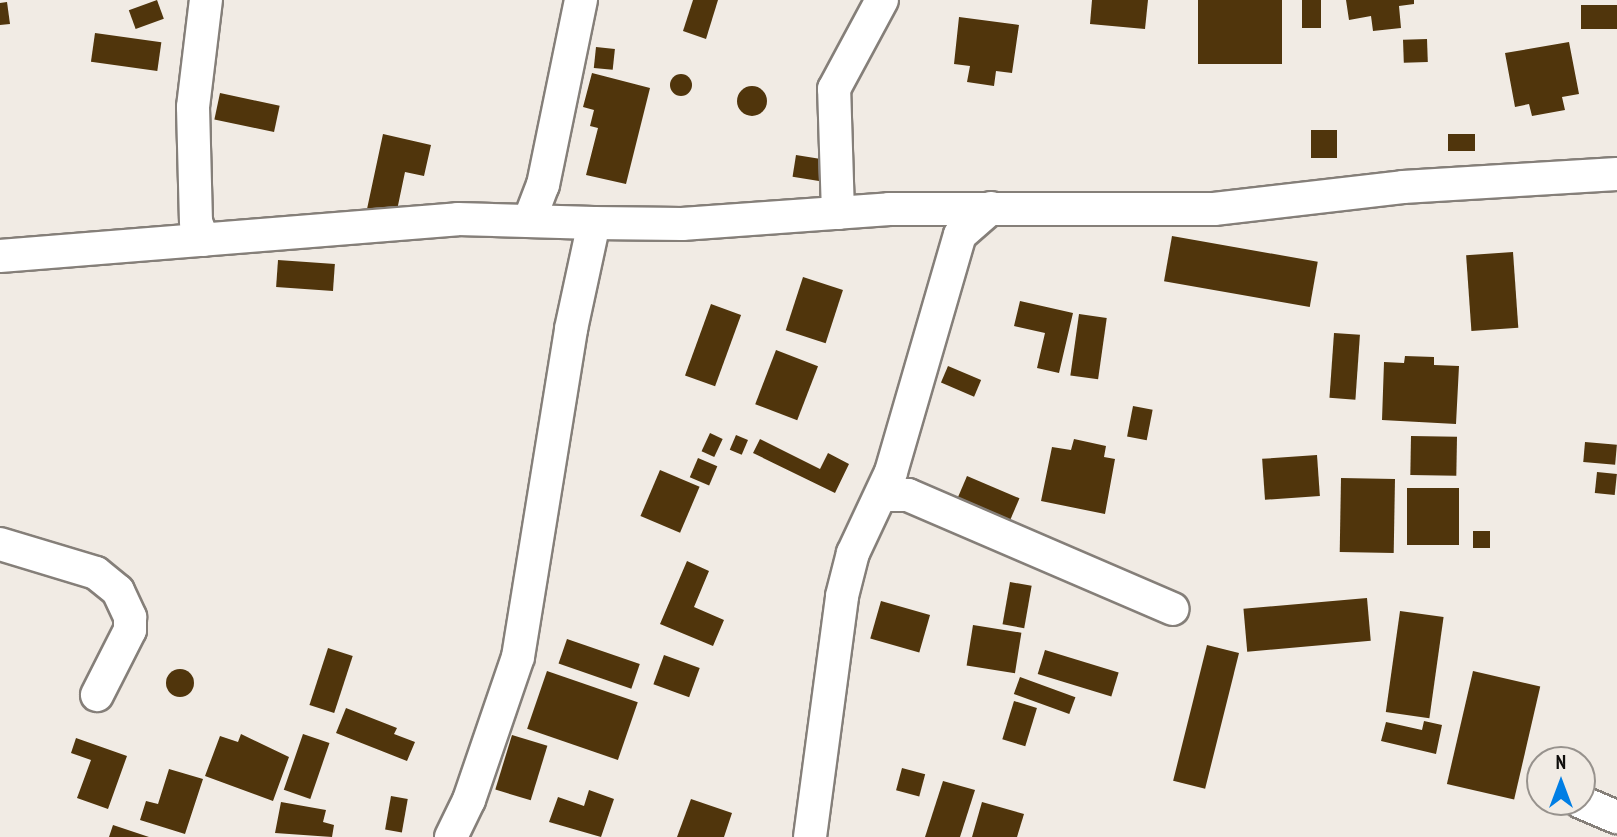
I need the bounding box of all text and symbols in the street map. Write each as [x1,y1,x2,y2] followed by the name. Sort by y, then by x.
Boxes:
[1526,746,1596,816] north arrow
[1556,750,1566,774] text: N

